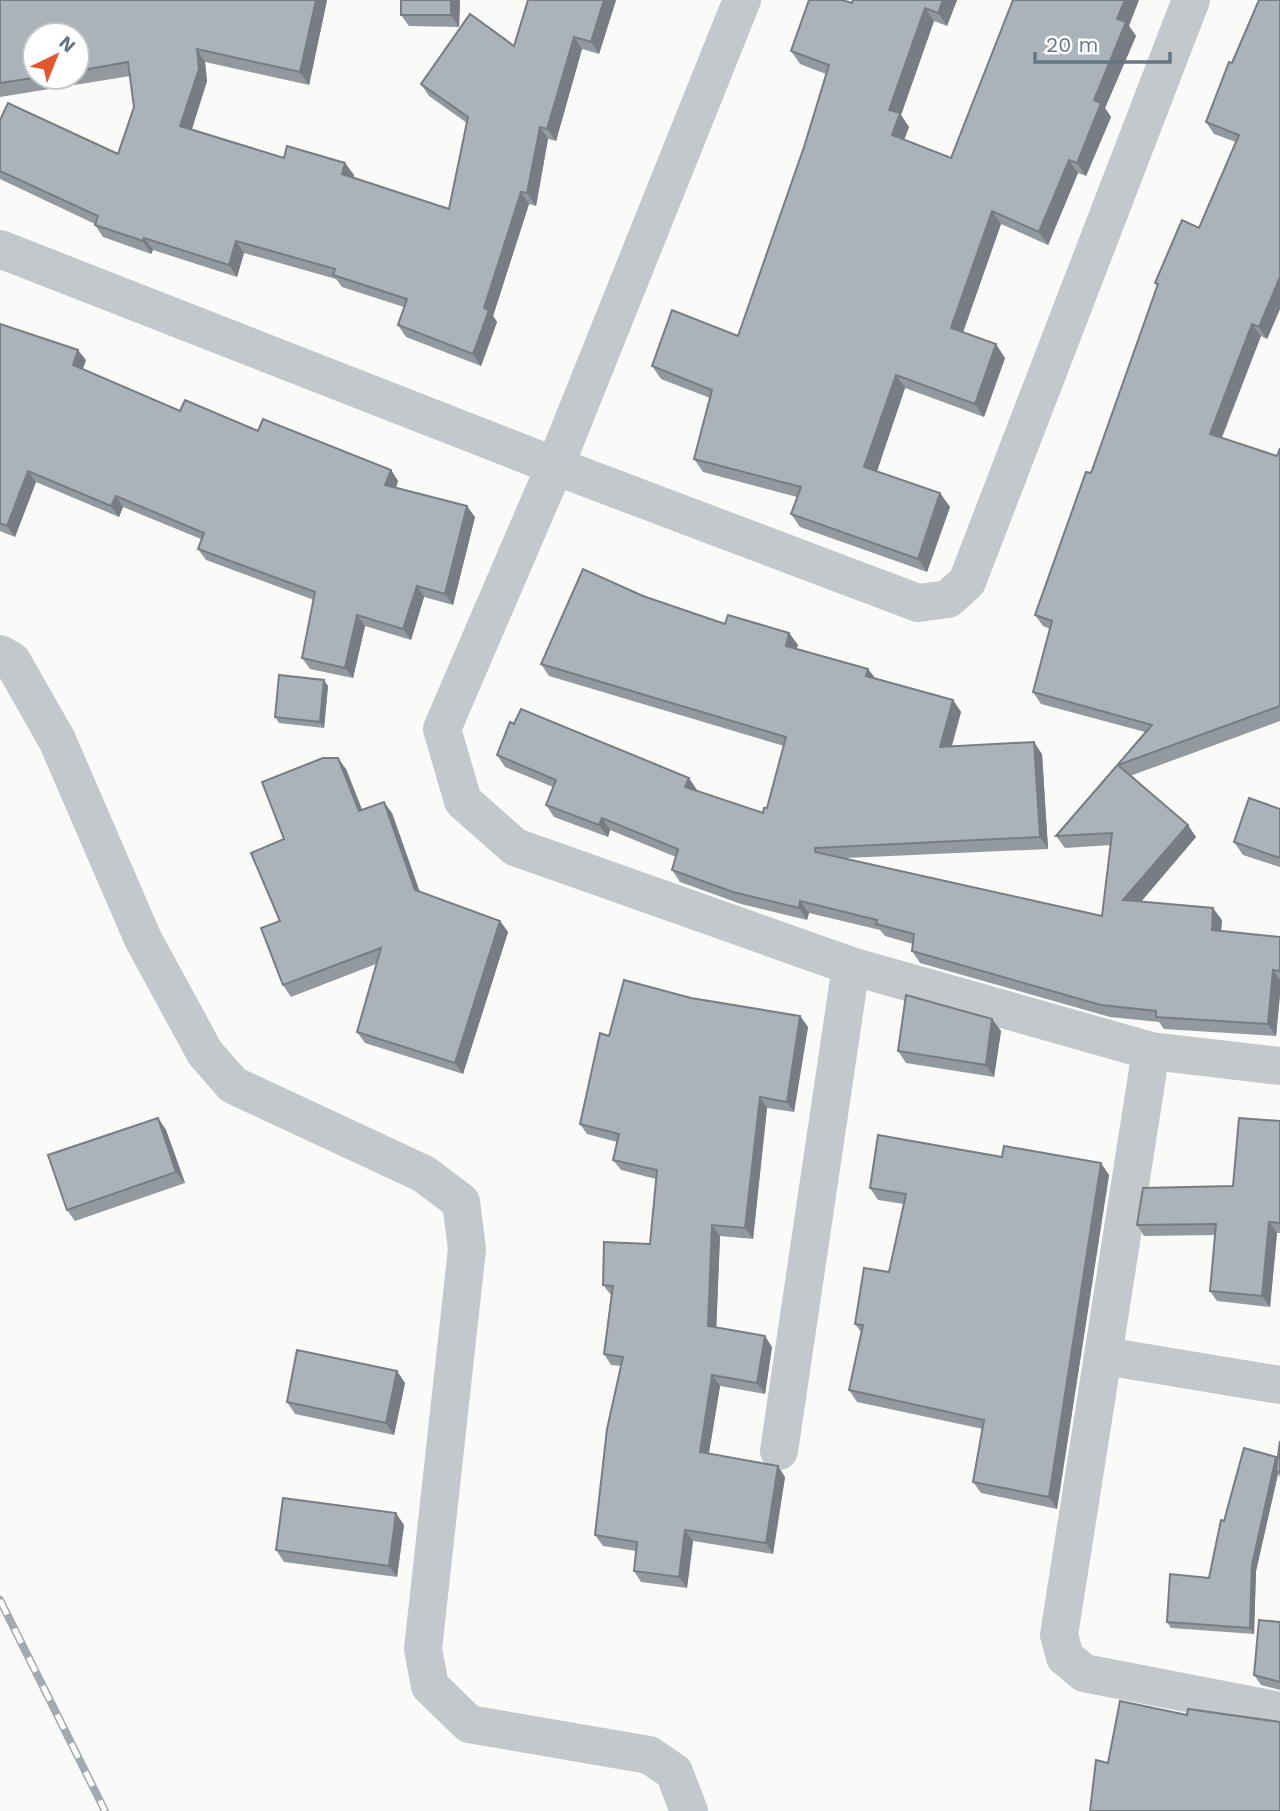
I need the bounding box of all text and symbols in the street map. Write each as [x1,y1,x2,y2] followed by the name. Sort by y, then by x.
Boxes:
[21,21,91,91] north arrow
[1035,21,1170,65] scale bar
[54,31,80,57] text: N
[1046,32,1098,57] text: 20 m

